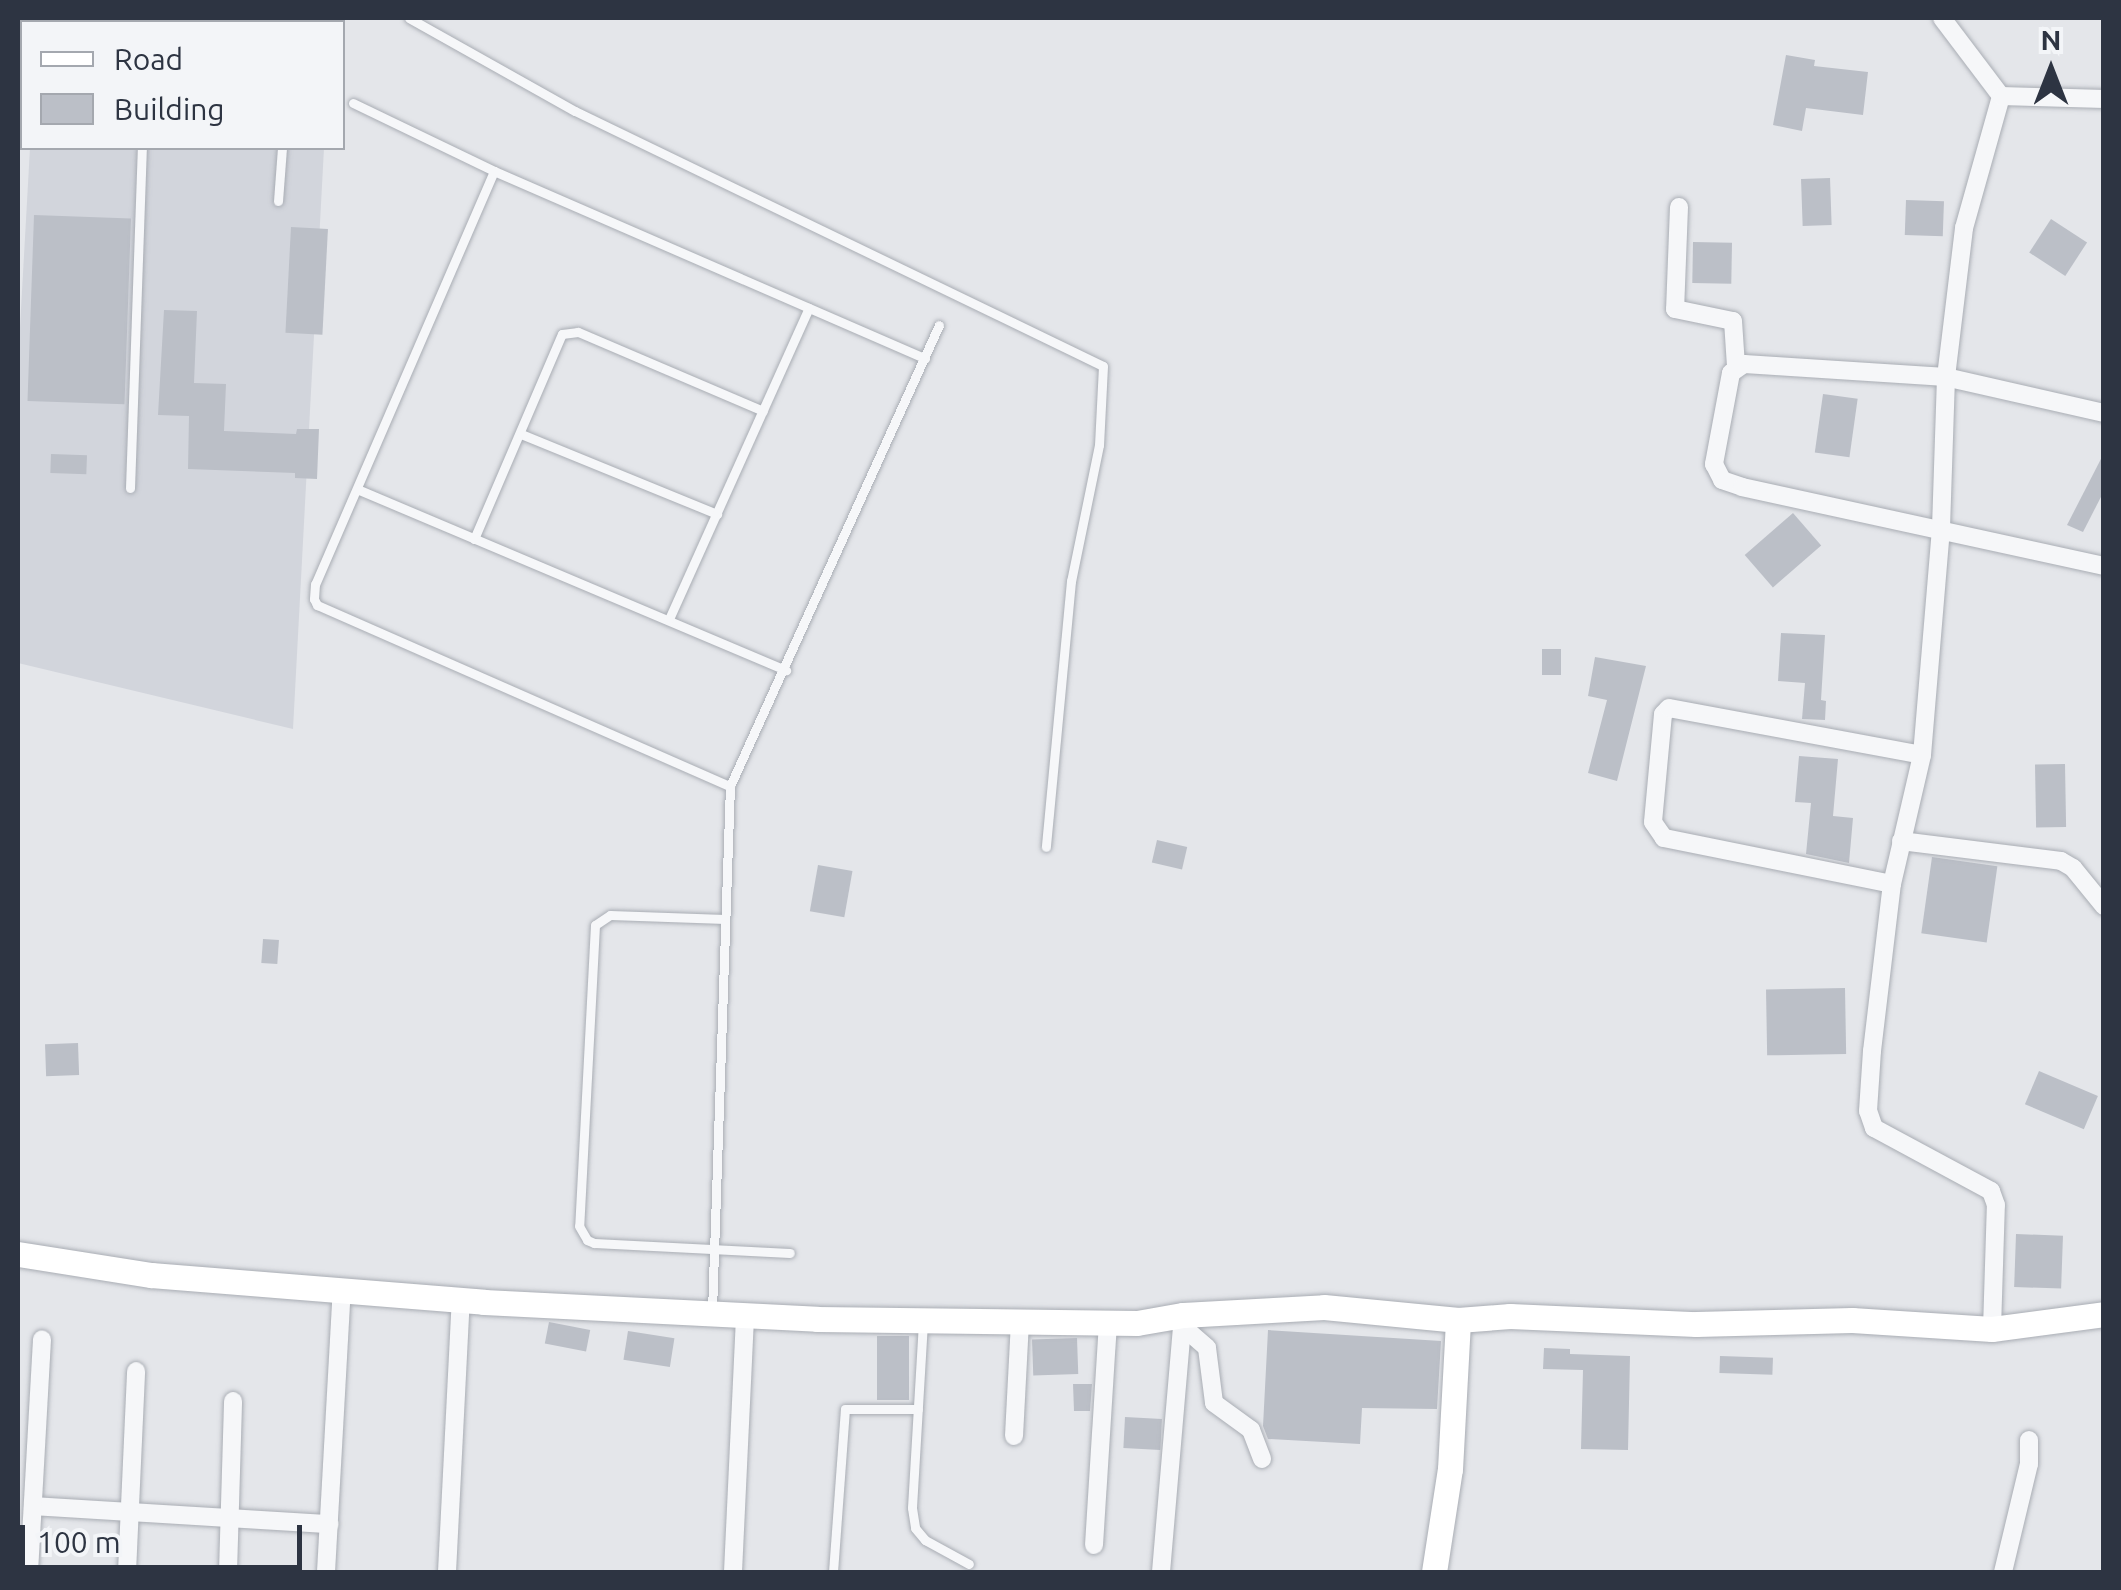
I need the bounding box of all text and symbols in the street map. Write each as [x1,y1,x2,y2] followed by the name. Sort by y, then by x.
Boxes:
[20,20,345,150] legend
[2001,20,2101,120] north arrow
[2041,24,2061,55] text: N
[114,42,183,76] text: Road
[114,92,225,126] text: Building
[25,1505,308,1567] scale bar
[37,1525,121,1559] text: 100 m

